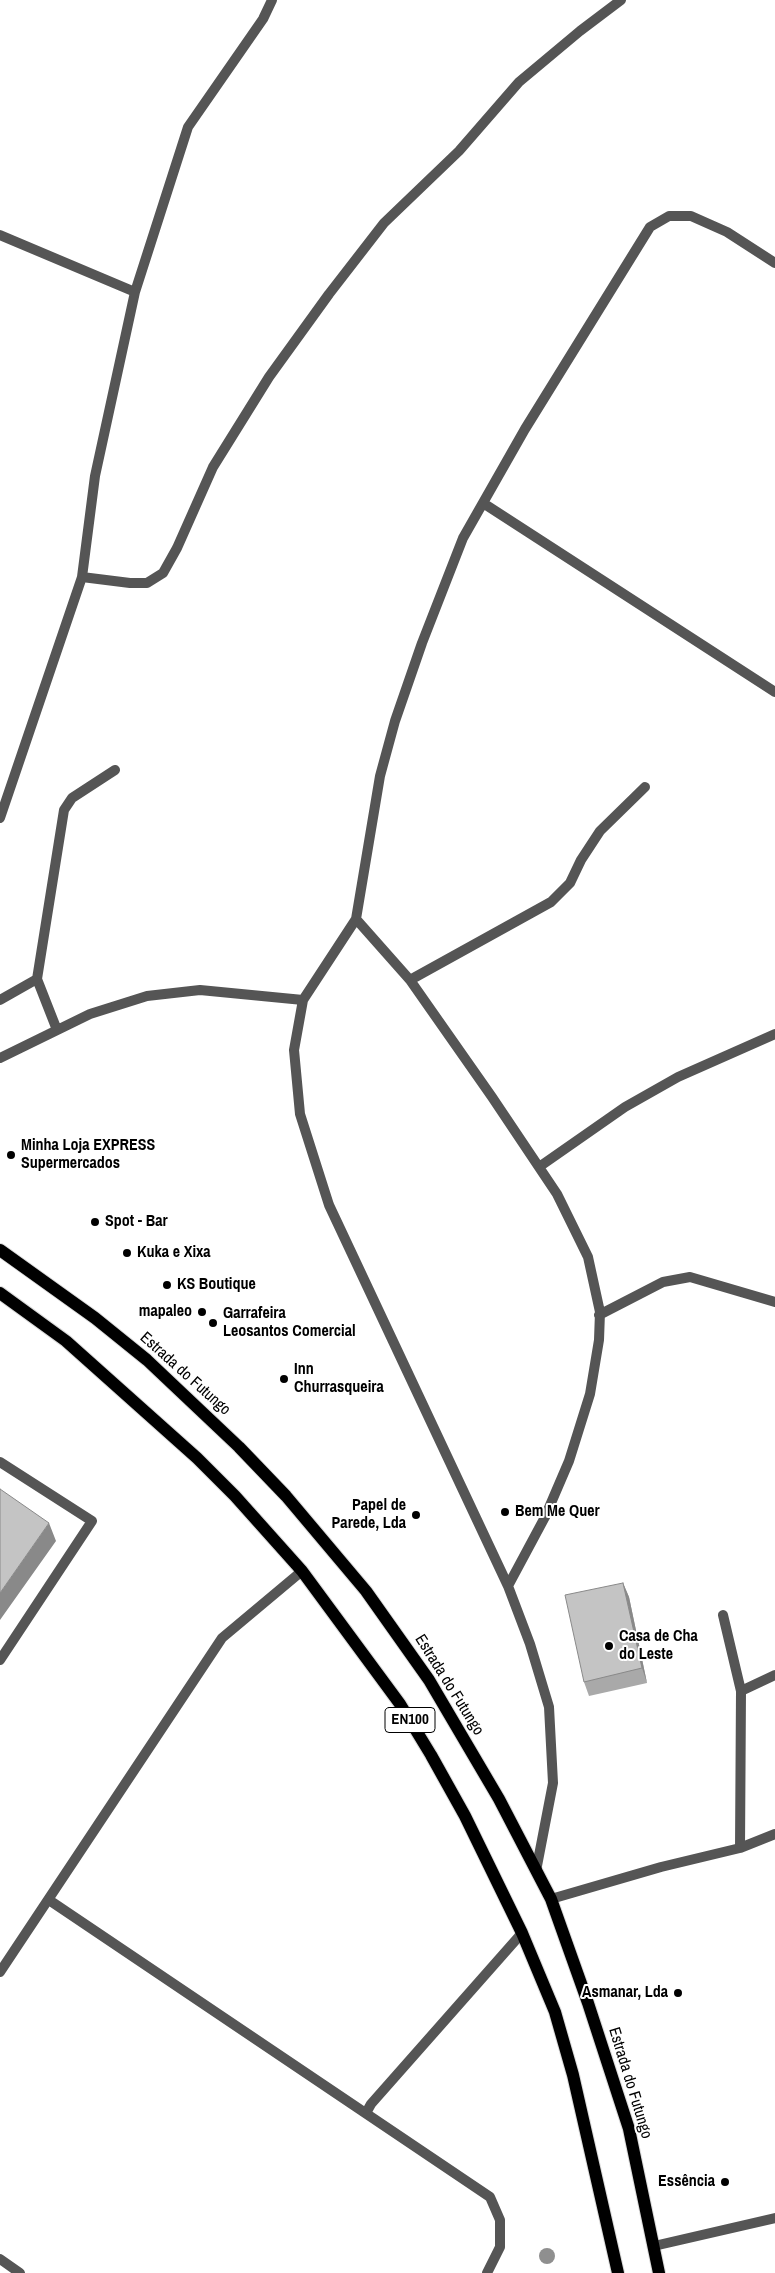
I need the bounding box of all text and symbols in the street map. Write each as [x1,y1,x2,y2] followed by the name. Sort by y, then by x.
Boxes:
[21,1136,155,1174] place label: Minha Loja EXPRESS Supermercados
[5,1149,17,1161] marker: Minha Loja EXPRESS Supermercados
[105,1212,168,1232] place label: Spot - Bar
[89,1216,101,1228] marker: Spot - Bar
[137,1243,211,1263] place label: Kuka e Xixa
[121,1247,133,1259] marker: Kuka e Xixa
[177,1275,256,1295] place label: KS Boutique
[161,1279,173,1291] marker: KS Boutique
[139,1302,192,1322] place label: mapaleo
[223,1304,356,1342] place label: Garrafeira Leosantos Comercial
[196,1306,208,1318] marker: mapaleo
[207,1317,219,1329] marker: Garrafeira Leosantos Comercial
[136,1328,234,1420] street label: Estrada do Futungo
[294,1360,384,1398] place label: Inn Churrasqueira
[278,1373,290,1385] marker: Inn Churrasqueira
[332,1496,406,1534] place label: Papel de Parede, Lda
[515,1502,600,1522] place label: Bem Me Quer
[499,1506,511,1518] marker: Bem Me Quer
[410,1509,422,1521] marker: Papel de Parede, Lda
[619,1627,698,1665] place label: Casa de Cha do Leste
[410,1631,488,1739] street label: Estrada do Futungo
[603,1640,615,1652] marker: Casa de Cha do Leste
[385,1708,435,1732] road number: EN100
[582,1983,668,2003] place label: Asmanar, Lda
[672,1987,684,1999] marker: Asmanar, Lda
[604,2025,656,2141] street label: Estrada do Futungo
[658,2172,715,2192] place label: Essência
[719,2176,731,2188] marker: Essência

